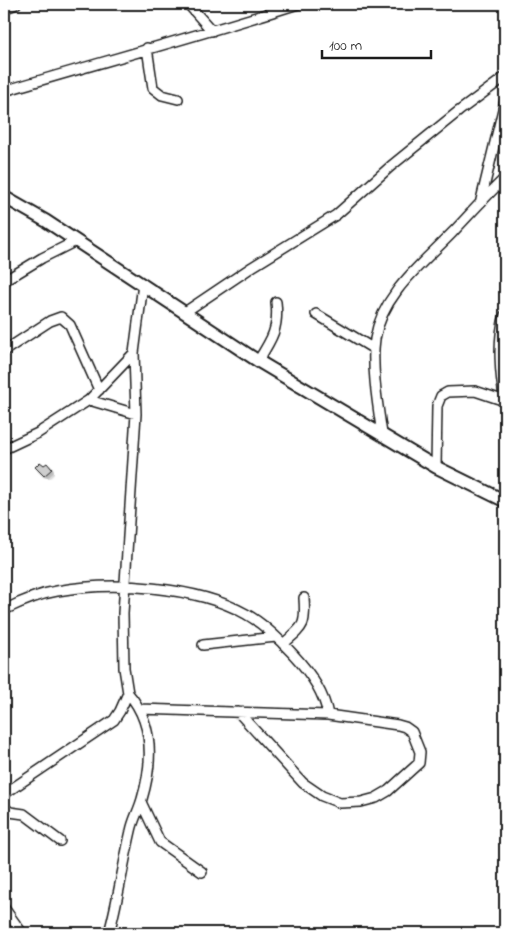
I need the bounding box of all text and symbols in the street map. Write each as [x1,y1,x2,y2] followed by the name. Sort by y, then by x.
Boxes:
[322,28,430,60] scale bar
[329,35,362,57] text: 100 m

